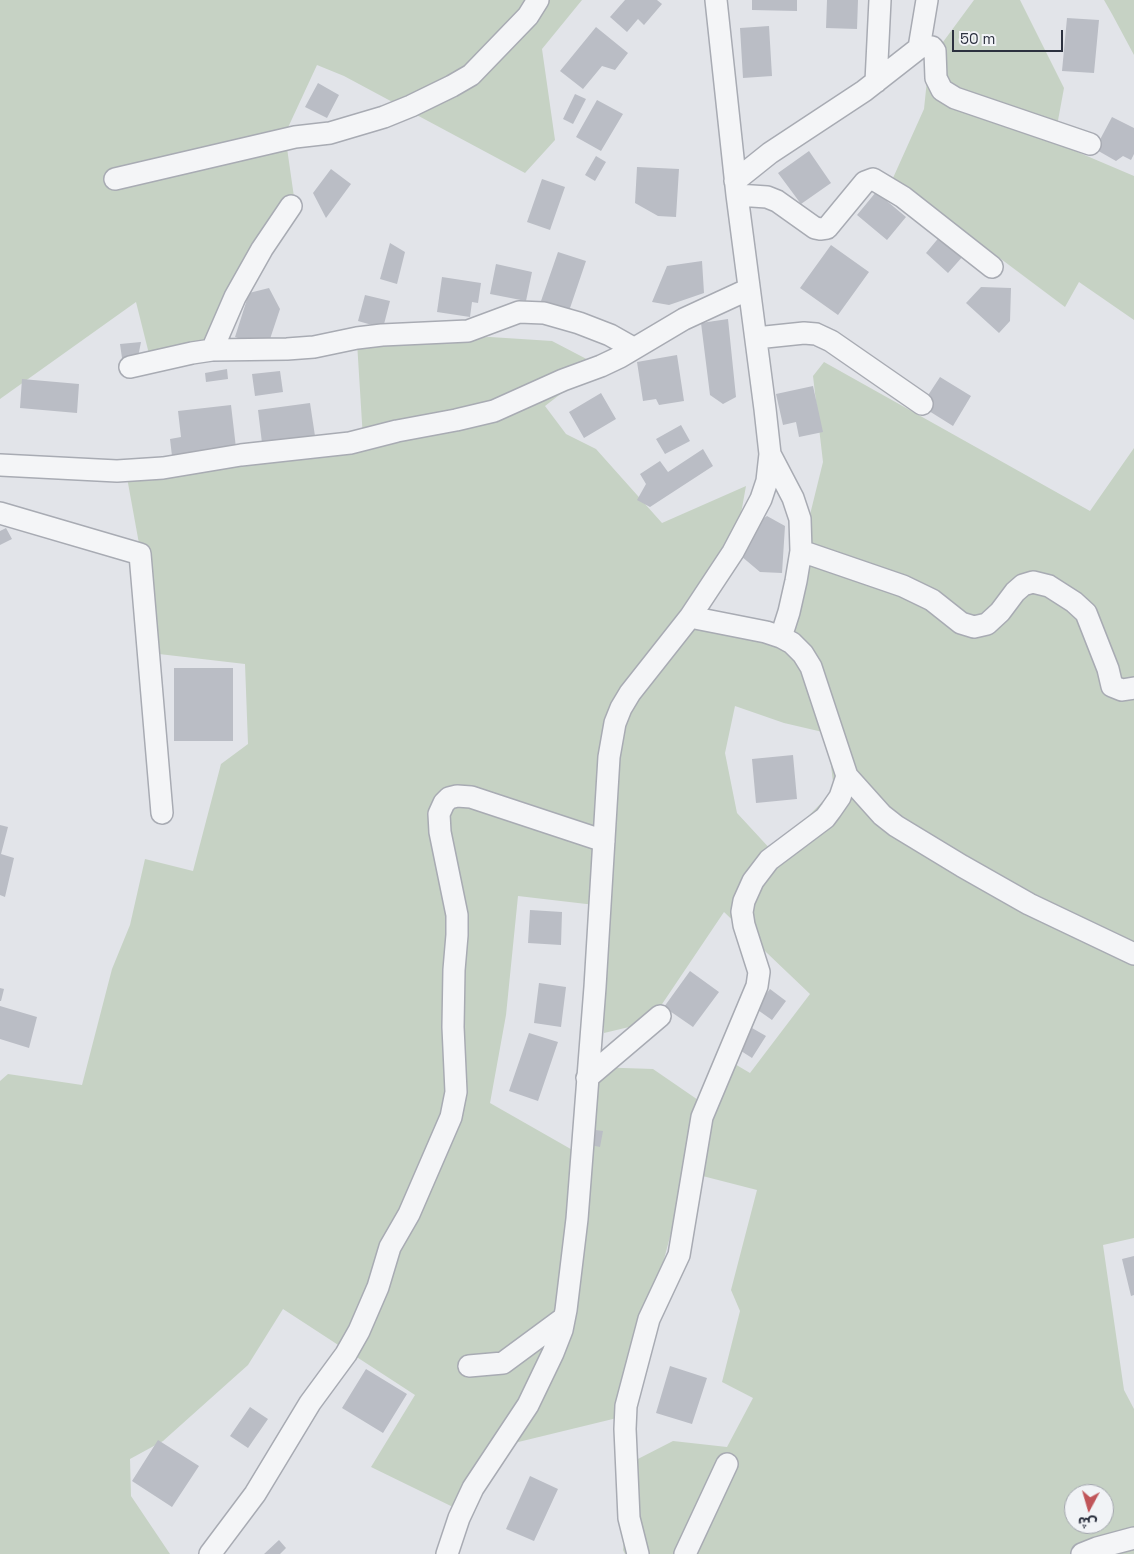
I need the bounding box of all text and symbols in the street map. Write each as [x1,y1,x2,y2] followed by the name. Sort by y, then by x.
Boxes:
[954,20,1065,52] scale bar
[960,29,995,48] text: 50 m
[1064,1484,1114,1534] north arrow
[1077,1513,1098,1533] text: ش

